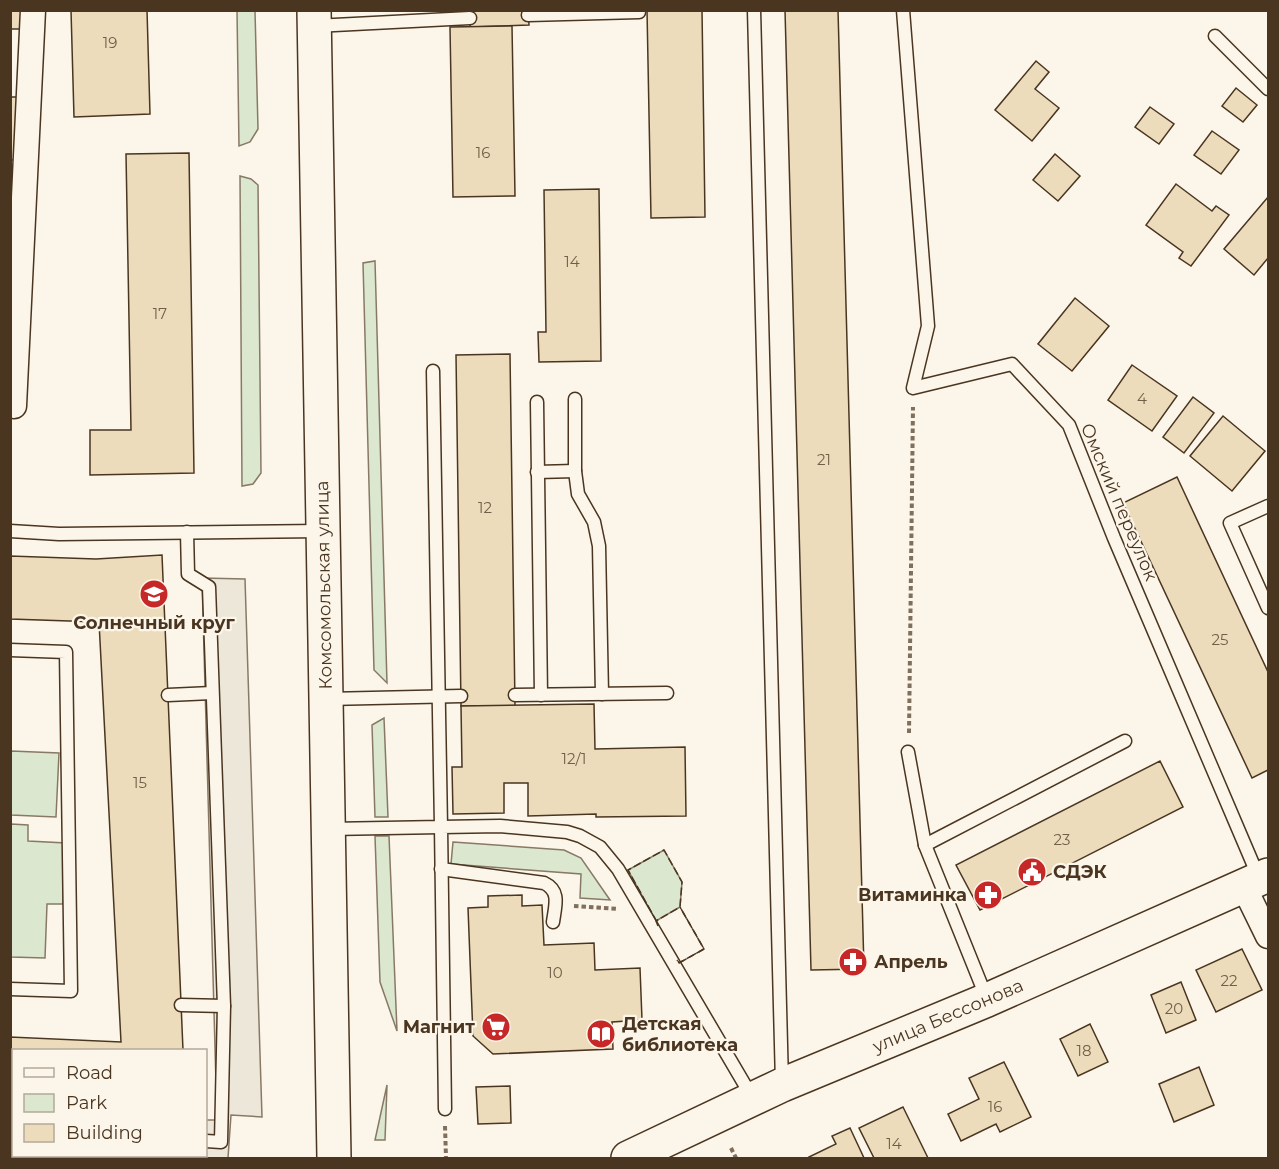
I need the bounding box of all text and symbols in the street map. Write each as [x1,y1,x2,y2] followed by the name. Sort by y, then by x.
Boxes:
[103,33,117,52] house number: 19
[476,143,490,162] house number: 16
[564,252,580,271] house number: 14
[153,304,167,323] house number: 17
[1137,389,1147,408] house number: 4
[1076,420,1162,585] street label: Омский переулок
[817,450,831,469] house number: 21
[311,480,337,690] street label: Комсомольская улица
[478,498,492,517] house number: 12
[138,578,170,610] school or university icon: Солнечный круг
[73,612,236,634] place label: Солнечный круг
[1211,630,1229,649] house number: 25
[562,749,586,768] house number: 12/1
[133,773,147,792] house number: 15
[1054,830,1070,849] house number: 23
[1016,856,1048,888] public building icon: СДЭК
[1053,861,1108,883] place label: СДЭК
[972,879,1004,911] pharmacy icon: Витаминка
[858,884,967,906] place label: Витаминка
[837,946,869,978] pharmacy icon: Апрель
[874,951,948,973] place label: Апрель
[547,963,563,982] house number: 10
[1220,971,1238,990] house number: 22
[868,974,1027,1058] street label: улица Бессонова
[1165,999,1183,1018] house number: 20
[480,1011,512,1043] supermarket icon: Магнит
[622,1013,738,1056] place label: Детская библиотека
[403,1016,475,1038] place label: Магнит
[585,1018,617,1050] library icon: Детская библиотека
[1077,1041,1092,1060] house number: 18
[12,1049,207,1157] legend
[66,1062,113,1084] text: Road
[66,1092,107,1114] text: Park
[988,1097,1002,1116] house number: 16
[66,1122,143,1144] text: Building
[886,1134,902,1153] house number: 14

